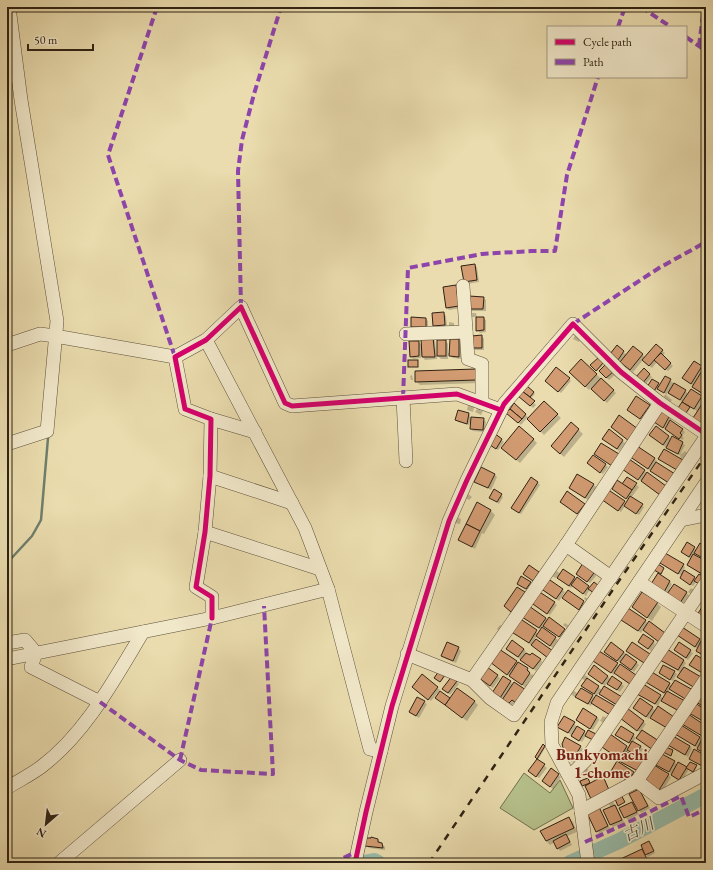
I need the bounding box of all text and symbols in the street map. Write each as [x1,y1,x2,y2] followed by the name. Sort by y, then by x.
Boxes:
[28,26,93,52] scale bar
[547,26,687,78] legend
[34,32,58,48] text: 50 m
[583,34,632,50] text: Cycle path
[583,54,604,70] text: Path
[556,744,648,783] district label: Bunkyomachi 1-chome
[26,804,66,844] north arrow
[619,812,659,846] water label: 古川
[34,825,49,841] text: N

